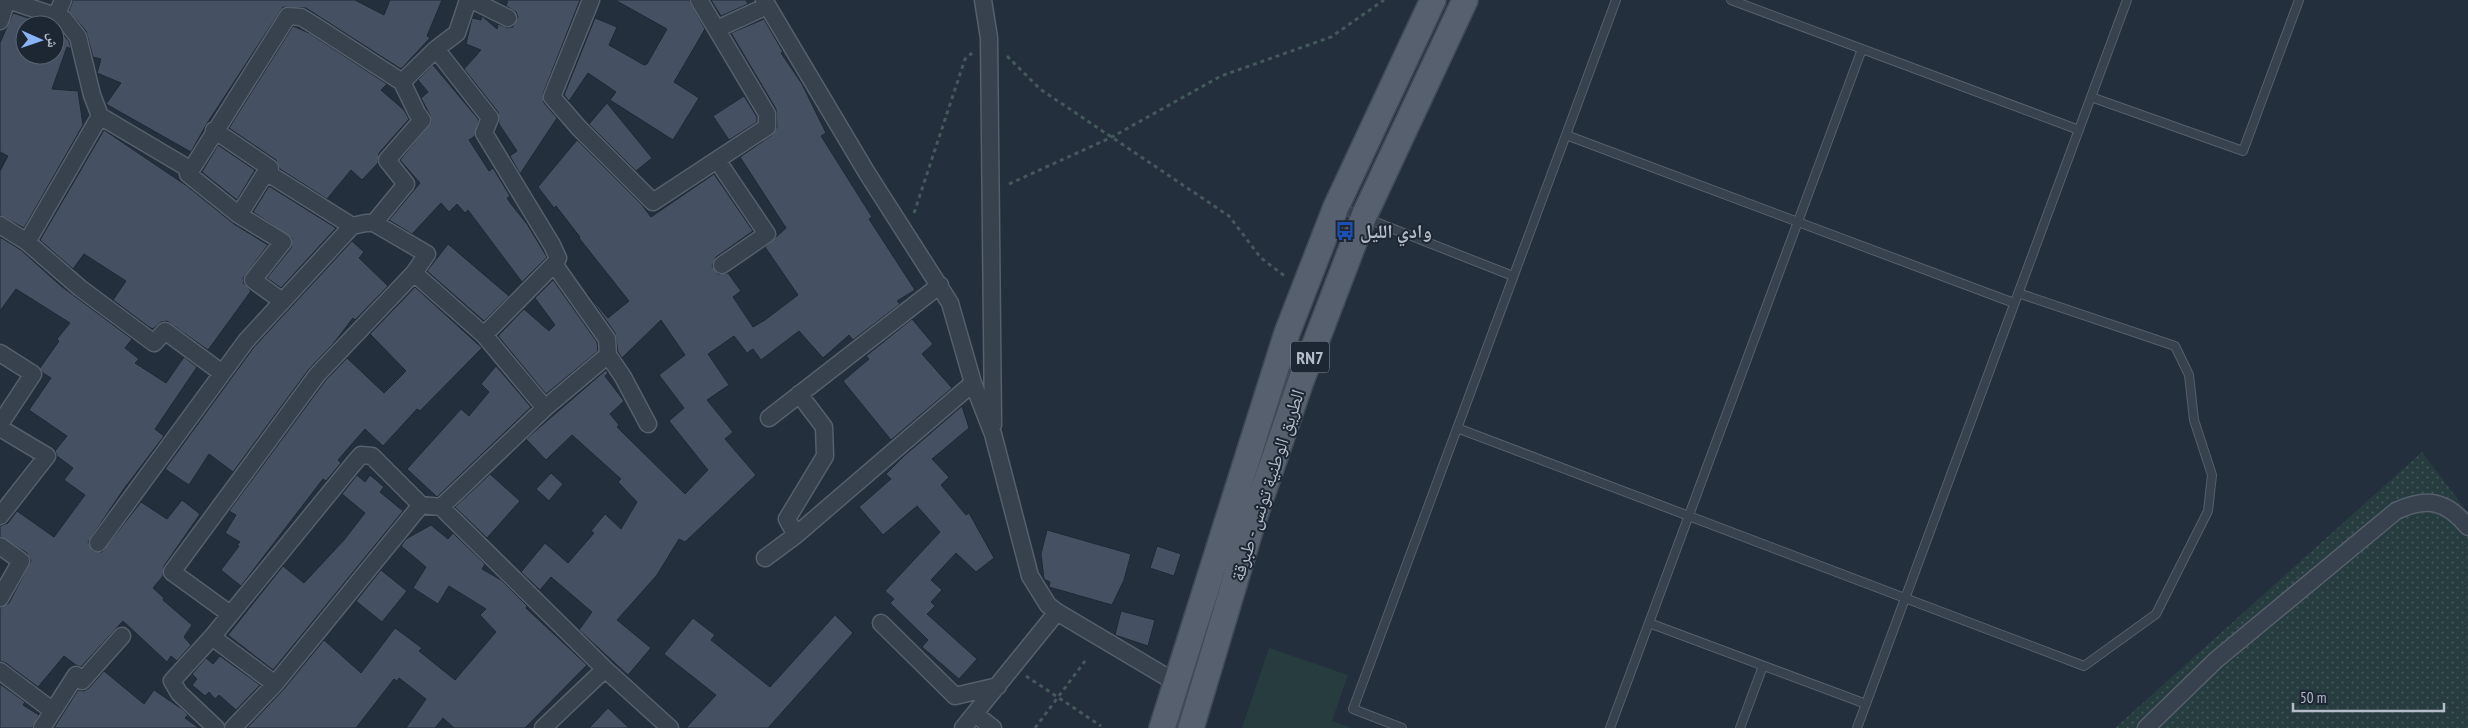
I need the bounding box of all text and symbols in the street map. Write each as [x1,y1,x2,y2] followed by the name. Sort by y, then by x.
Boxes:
[15,15,65,65] north arrow
[44,33,62,48] text: ش
[1360,219,1432,247] place label: وادي الليل
[1334,220,1356,242] bus stop icon: وادي الليل
[1291,342,1329,372] road number: RN7
[1225,386,1309,584] street label: الطريق الوطنية تونس - طبرقة
[2293,680,2444,712] scale bar
[2300,688,2326,707] text: 50 m

